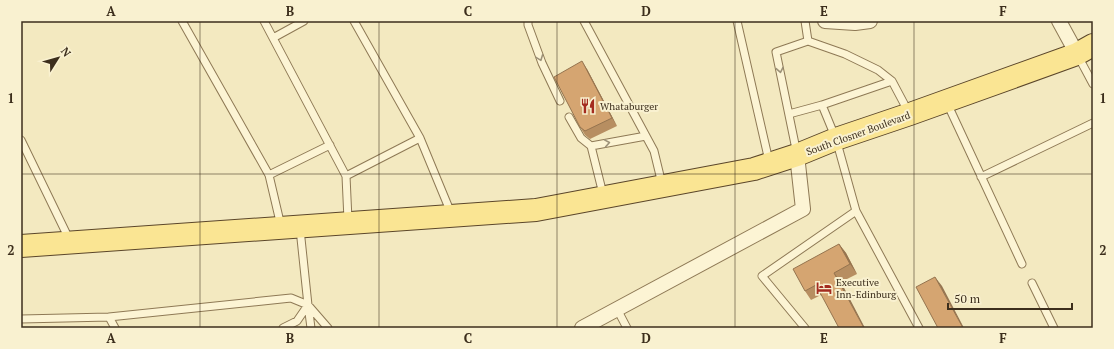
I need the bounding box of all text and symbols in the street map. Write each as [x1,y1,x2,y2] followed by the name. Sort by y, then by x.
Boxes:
[106,2,116,20] text: A
[286,2,294,20] text: B
[464,2,472,20] text: C
[641,2,651,20] text: D
[820,2,828,20] text: E
[999,2,1007,20] text: F
[38,38,78,78] north arrow
[58,44,74,60] text: N
[535,54,543,61] one-way arrow
[775,67,783,74] one-way arrow
[7,89,15,107] text: 1
[1099,89,1107,107] text: 1
[579,97,597,115] restaurant icon: Whataburger
[600,100,658,113] place label: Whataburger
[804,108,912,158] street label: South Closner Boulevard
[604,139,610,148] one-way arrow
[7,241,15,259] text: 2
[1099,241,1107,259] text: 2
[836,276,897,301] place label: Executive Inn-Edinburg
[815,279,833,297] hotel icon: Executive Inn-Edinburg
[948,285,1072,311] scale bar
[954,291,981,306] text: 50 m
[106,329,116,347] text: A
[286,329,294,347] text: B
[464,329,472,347] text: C
[641,329,651,347] text: D
[820,329,828,347] text: E
[999,329,1007,347] text: F

